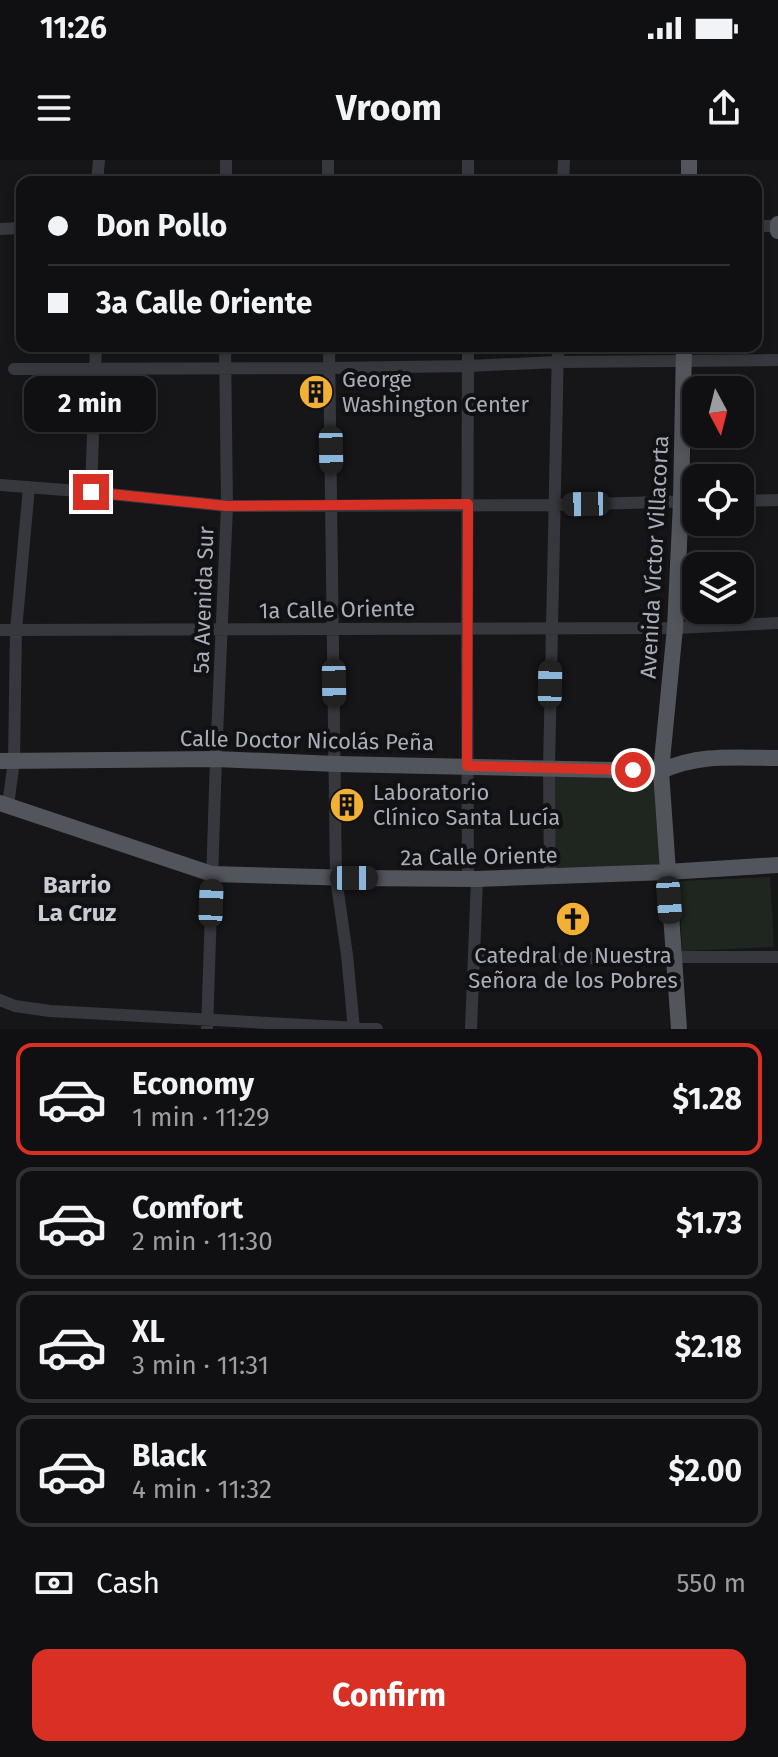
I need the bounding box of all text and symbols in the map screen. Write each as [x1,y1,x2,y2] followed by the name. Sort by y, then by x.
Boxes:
[40,10,107,46] text: 11:26
[32,86,76,130] icon: menu
[336,86,442,130] text: Vroom
[702,86,746,130] icon: share
[96,208,227,244] text: Don Pollo
[96,285,312,321] text: 3a Calle Oriente
[342,366,530,418] place label: George Washington Center
[297,373,335,411] building icon: George Washington Center
[25,376,157,432] callout: 2 min
[682,376,754,448] north arrow
[682,376,754,624] map controls
[58,388,122,419] text: 2 min
[319,426,343,474] car
[635,435,674,679] street label: Avenida Víctor Villacorta
[682,464,754,536] button: locate
[73,474,109,510] route end
[562,492,610,516] car
[187,525,220,674] street label: 5a Avenida Sur
[682,552,754,624] button: layers
[259,595,415,624] street label: 1a Calle Oriente
[322,659,346,707] car
[538,660,562,708] car
[180,725,434,756] street label: Calle Doctor Nicolás Peña
[615,752,651,788] route start
[373,779,560,831] place label: Laboratorio Clínico Santa Lucía
[328,786,366,824] building icon: Laboratorio Clínico Santa Lucía
[400,842,558,871] street label: 2a Calle Oriente
[330,866,378,890] car
[38,871,116,927] district label: Barrio La Cruz
[655,875,683,925] car
[198,879,224,927] car
[554,900,592,938] church icon: Catedral de Nuestra Señora de los Pobres
[468,942,678,994] place label: Catedral de Nuestra Señora de los Pobres
[36,1063,108,1135] icon: car
[132,1066,254,1102] text: Economy
[673,1081,742,1117] text: $1.28
[132,1102,270,1133] text: 1 min · 11:29
[36,1187,108,1259] icon: car
[132,1190,243,1226] text: Comfort
[676,1205,742,1241] text: $1.73
[132,1226,273,1257] text: 2 min · 11:30
[36,1311,108,1383] icon: car
[132,1314,165,1350] text: XL
[675,1329,742,1365] text: $2.18
[132,1350,269,1381] text: 3 min · 11:31
[36,1435,108,1507] icon: car
[132,1438,207,1474] text: Black
[668,1453,742,1489] text: $2.00
[132,1474,272,1505] text: 4 min · 11:32
[32,1561,76,1605] icon: cash
[96,1565,160,1601] text: Cash
[676,1568,746,1599] text: 550 m
[32,1649,746,1741] button: Confirm

